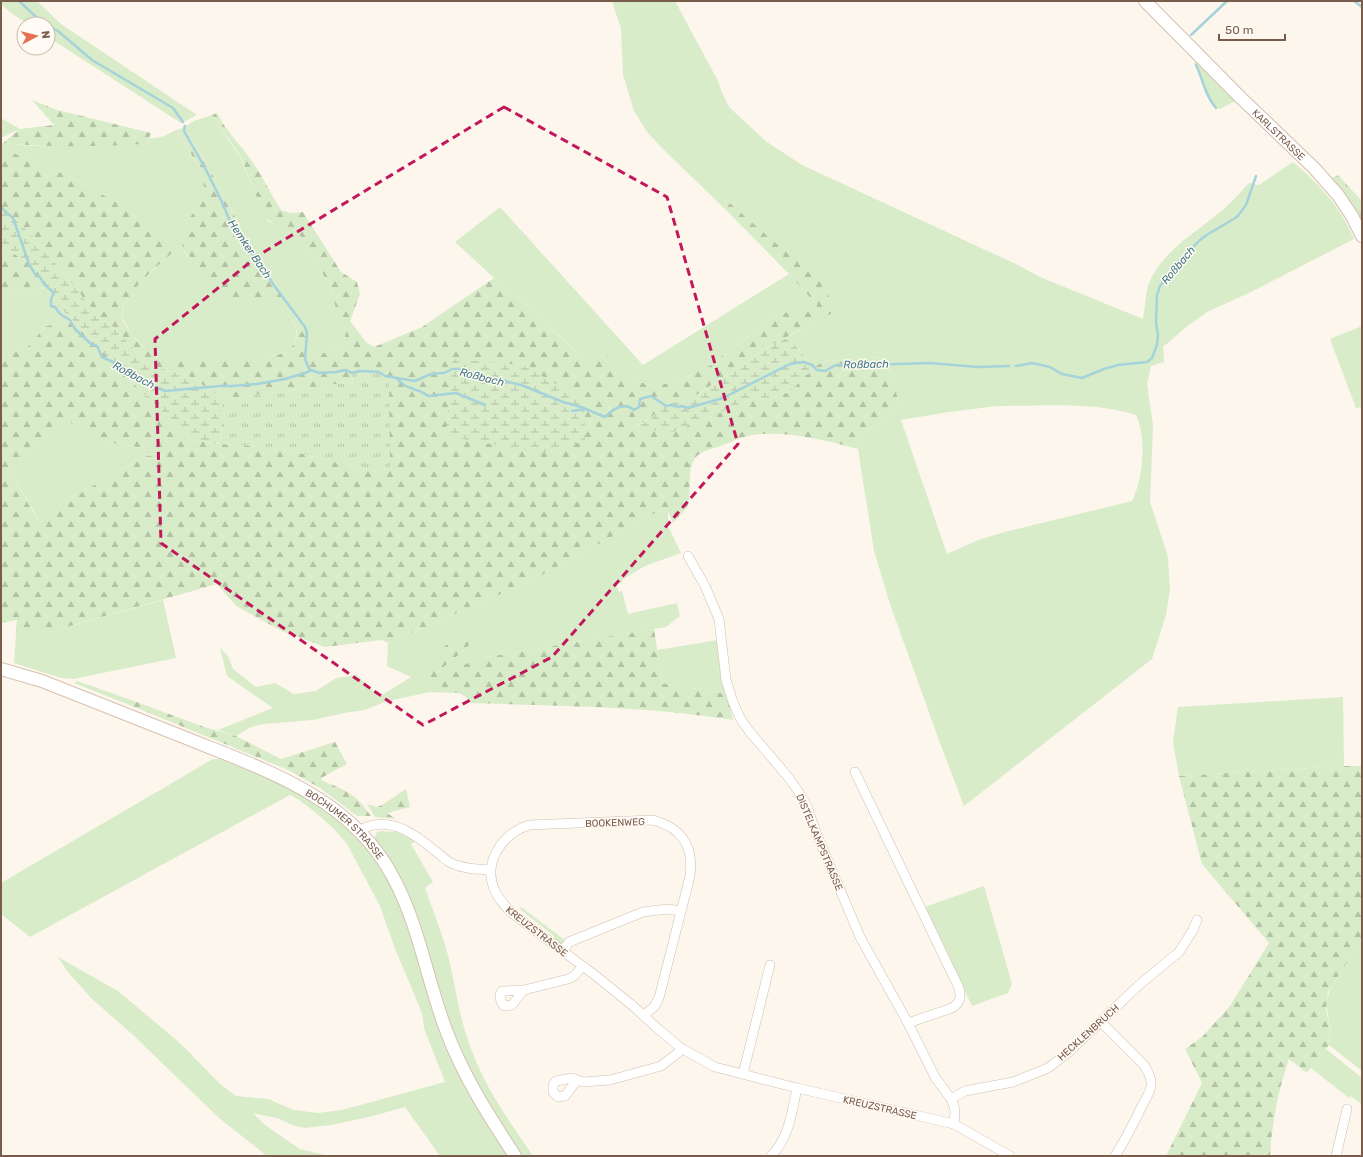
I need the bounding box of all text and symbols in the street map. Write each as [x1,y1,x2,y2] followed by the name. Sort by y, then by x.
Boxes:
[16,16,56,56] north arrow
[1219,16,1285,42] scale bar
[1225,23,1253,37] text: 50 m
[38,30,52,40] text: N
[1249,107,1307,163] street label: KARLSTRASSE
[225,217,274,282] water label: Hemker Bach
[1159,243,1198,287] water label: Roßbach
[843,358,889,371] water label: Roßbach
[111,359,157,392] water label: Roßbach
[458,366,506,389] water label: Roßbach
[303,787,386,862] street label: BOCHUMER STRASSE
[793,792,845,893] street label: DISTELKAMPSTRASSE
[585,816,645,830] street label: BOOKENWEG
[503,904,570,960] street label: KREUZSTRASSE
[1055,1002,1122,1063] street label: HECKLENBRUCH
[842,1094,918,1122] street label: KREUZSTRASSE

